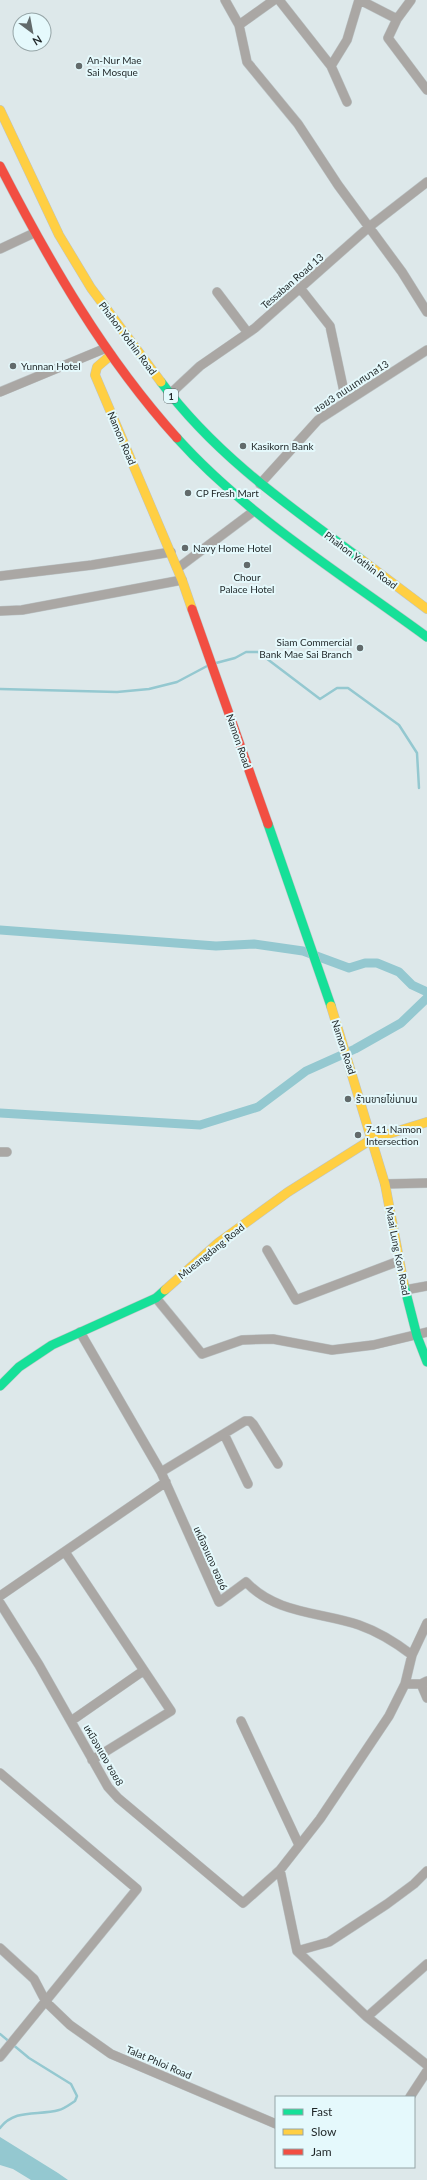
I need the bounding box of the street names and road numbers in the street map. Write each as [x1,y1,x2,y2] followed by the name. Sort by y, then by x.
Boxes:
[258,251,326,311] street label: Tessaban Road 13
[97,299,159,377] street label: Phahon Yothin Road
[311,357,391,415] street label: ซอย3 ถนนเทศบาล13
[164,389,178,403] road number: 1
[105,410,139,466] street label: Namon Road
[322,529,400,591] street label: Phahon Yothin Road
[224,712,254,770] street label: Namon Road
[330,1018,358,1076] street label: Namon Road
[384,1206,412,1296] street label: Maai Lung Kon Road
[175,1221,247,1281] street label: Mueangdang Road
[192,1524,231,1592] street label: เหมืองแดง ซอย6
[82,1722,126,1788] street label: เหมืองแดง ซอย8
[124,2043,194,2081] street label: Talat Phloi Road

